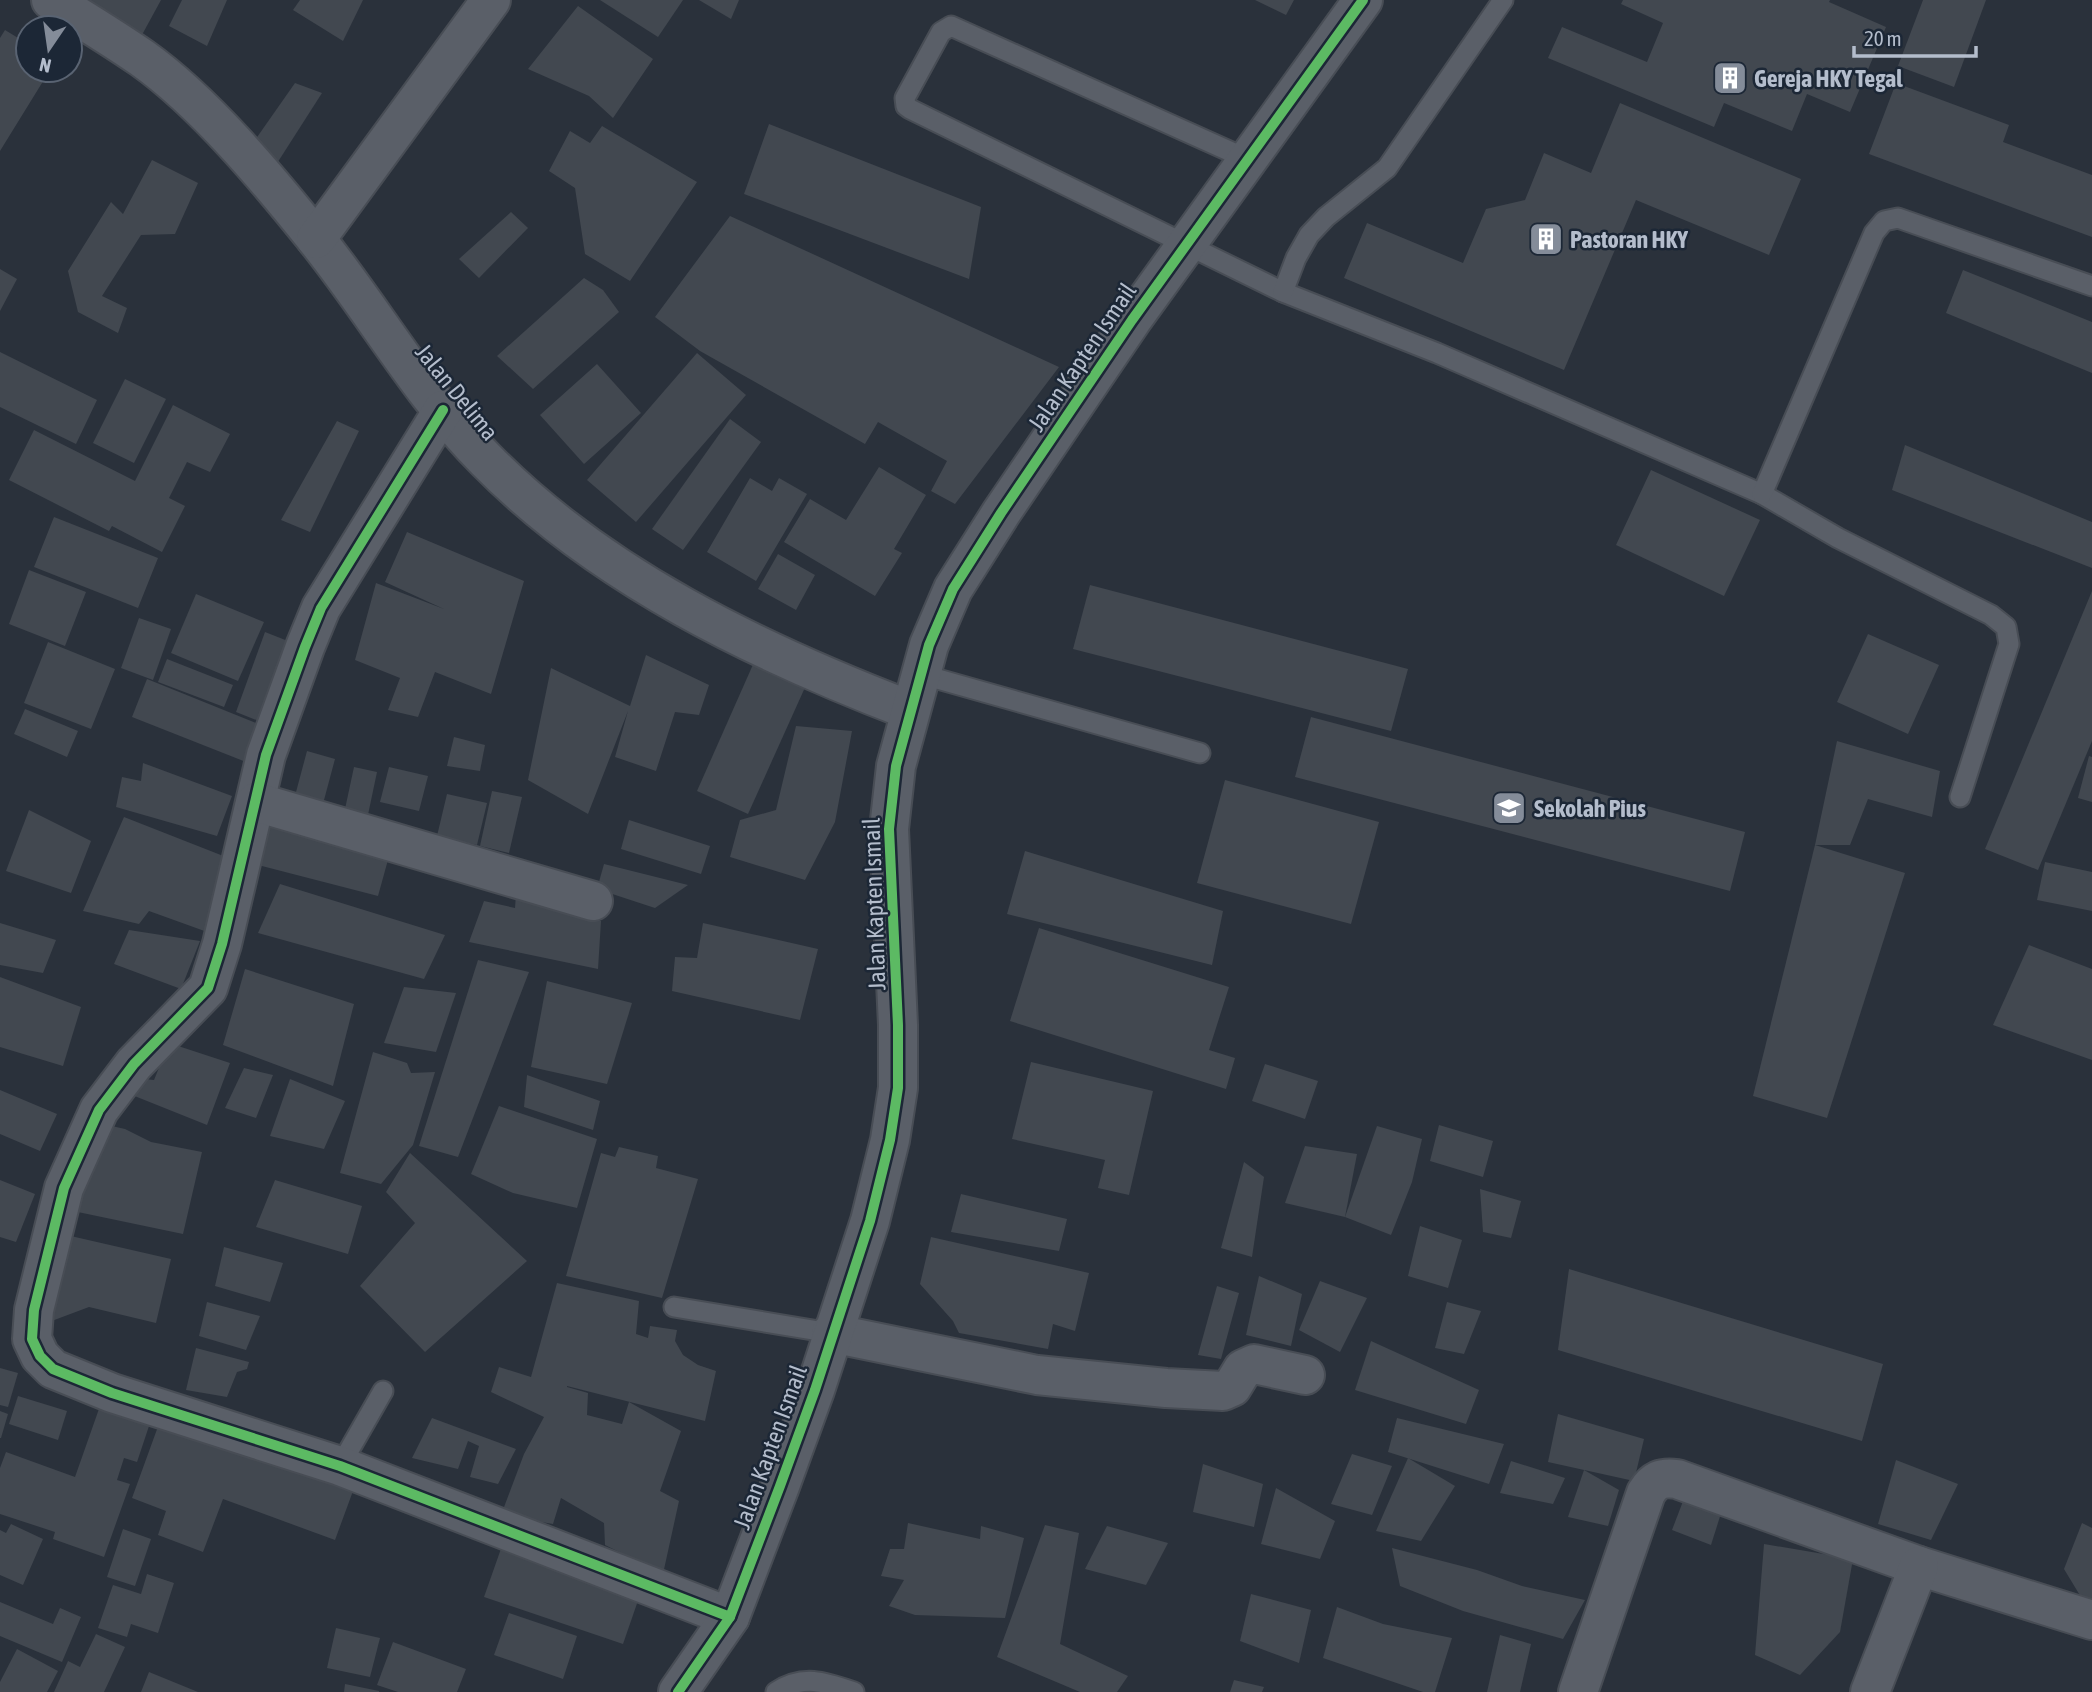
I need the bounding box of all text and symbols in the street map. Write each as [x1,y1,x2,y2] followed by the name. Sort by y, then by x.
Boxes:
[14,14,84,84] north arrow
[1854,14,1976,58] scale bar
[1864,26,1902,50] text: 20 m
[37,54,53,78] text: N
[1711,59,1749,97] building icon: Gereja HKY Tegal
[1754,65,1903,92] place label: Gereja HKY Tegal
[1527,220,1565,258] building icon: Pastoran HKY
[1570,226,1688,253] place label: Pastoran HKY
[1023,277,1142,436] street label: Jalan Kapten Ismail
[410,338,504,446] street label: Jalan Delima
[1490,789,1528,827] school or university icon: Sekolah Pius
[1534,795,1646,822] place label: Sekolah Pius
[857,817,891,991] street label: Jalan Kapten Ismail
[728,1361,812,1533] street label: Jalan Kapten Ismail

